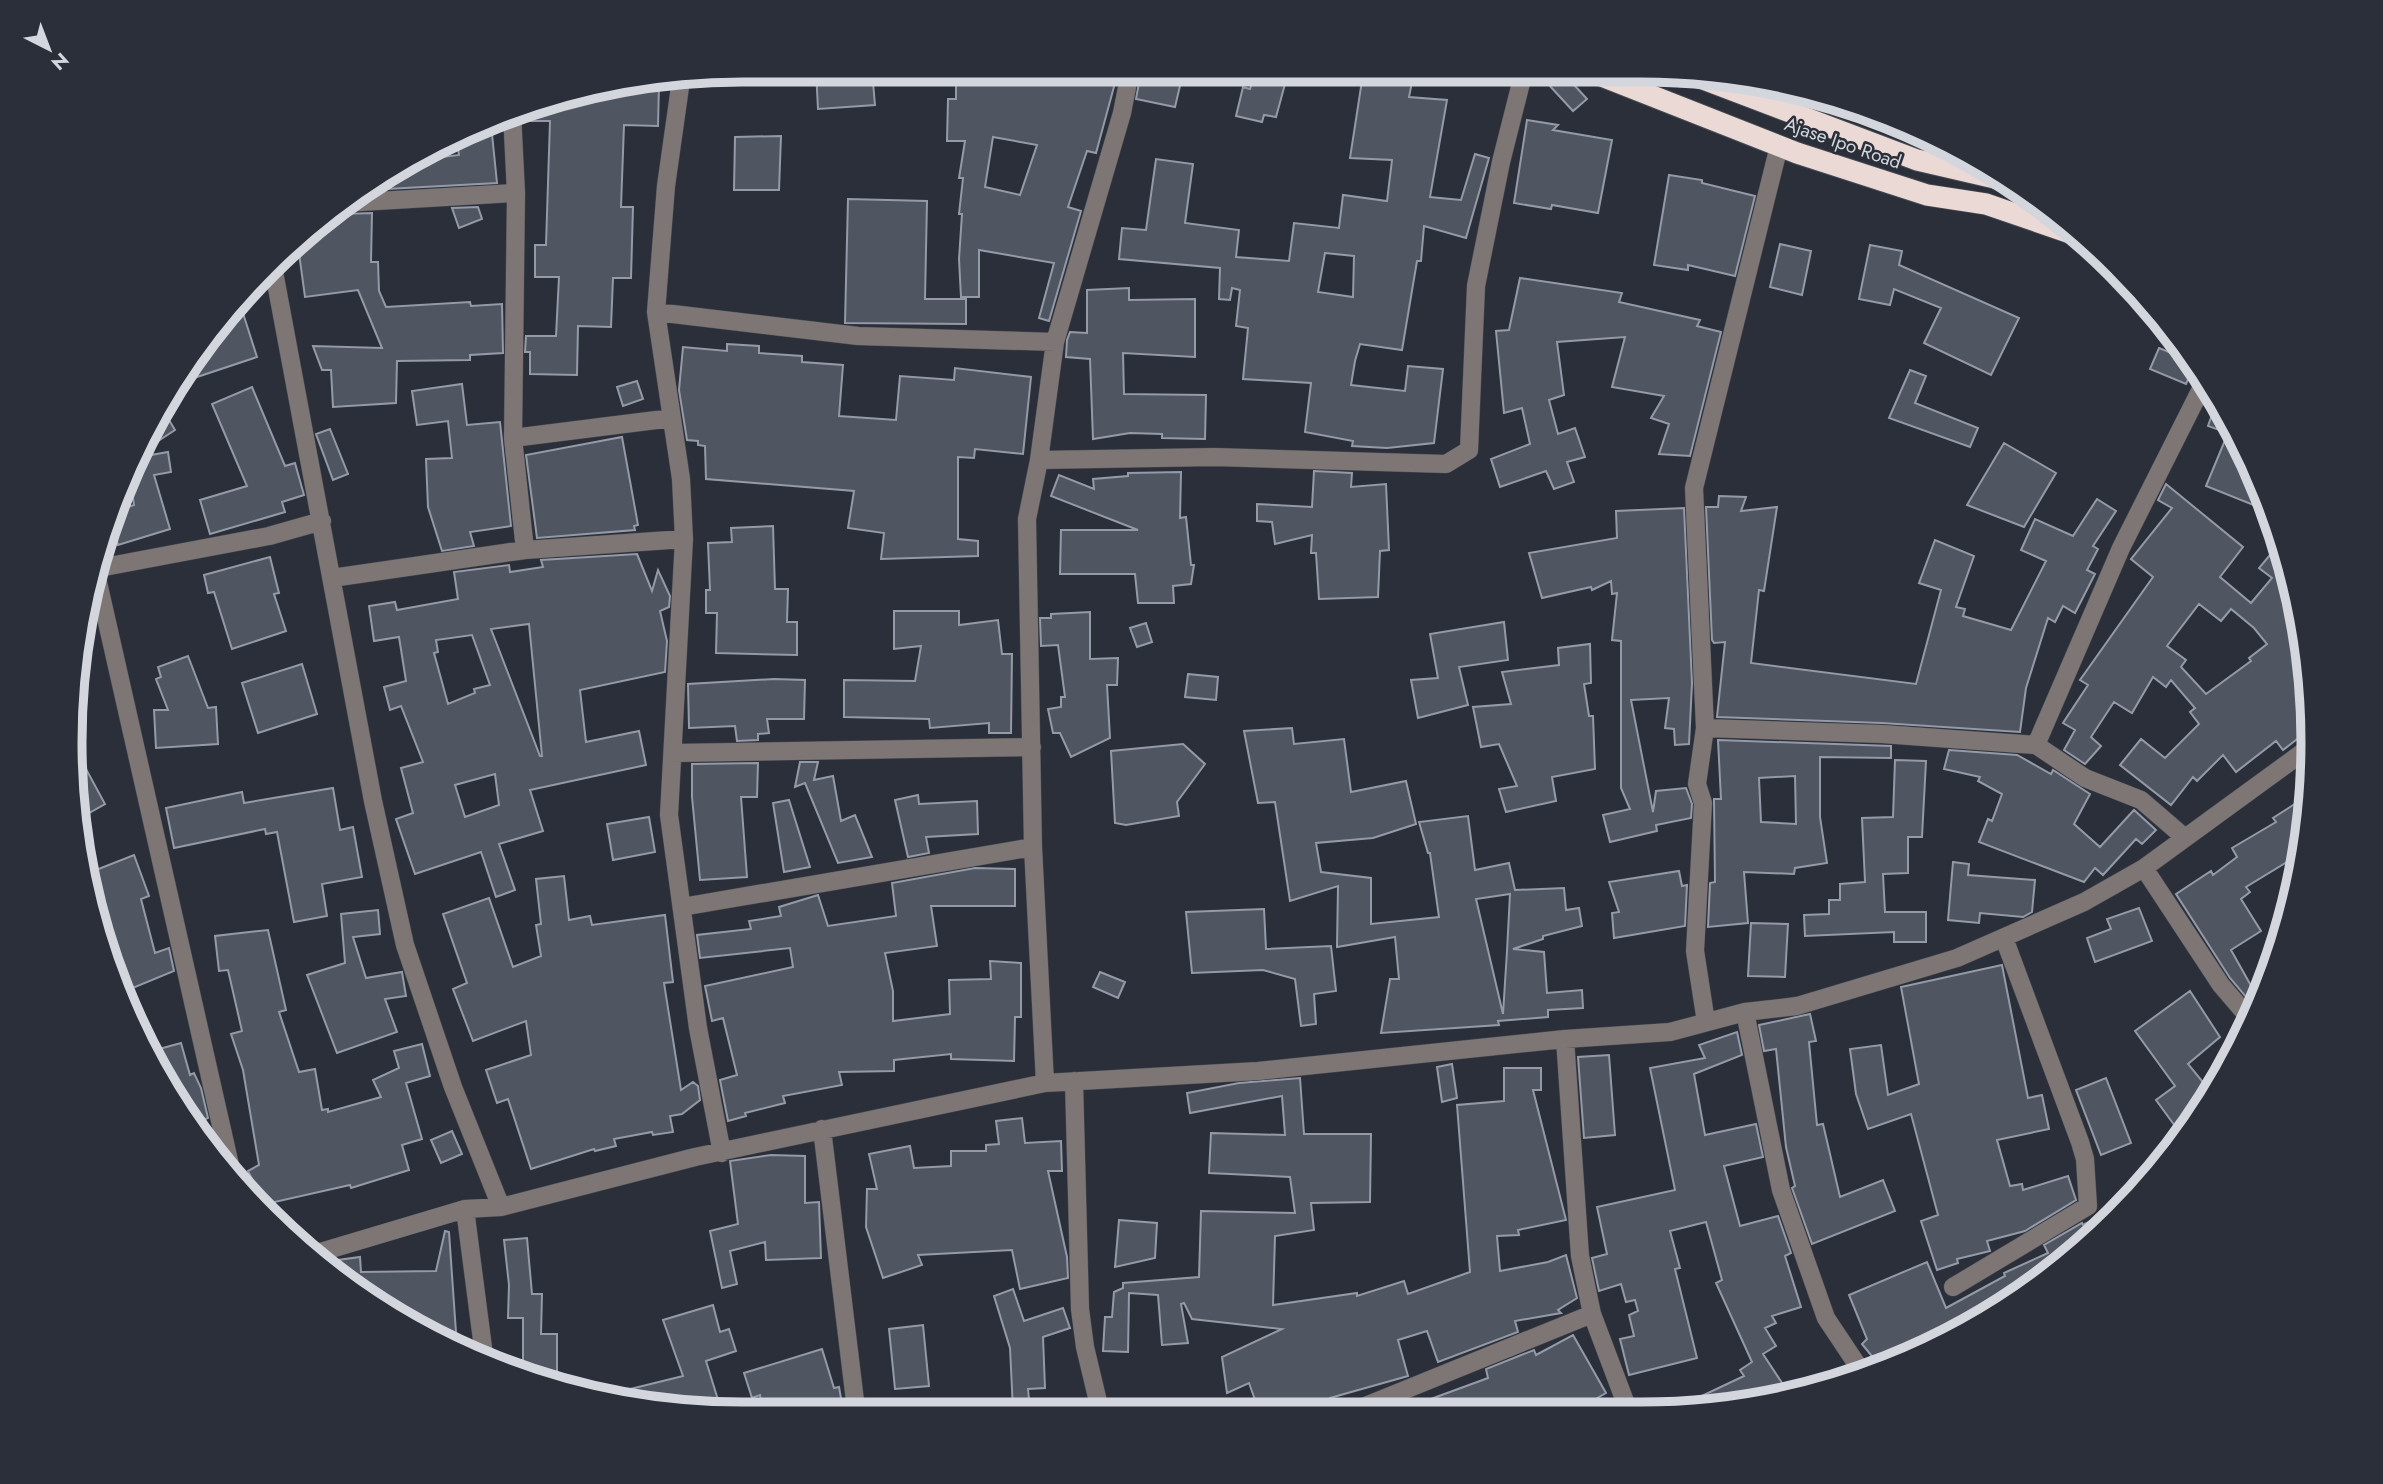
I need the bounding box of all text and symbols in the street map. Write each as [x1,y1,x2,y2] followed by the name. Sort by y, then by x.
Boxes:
[14,14,84,84] north arrow
[45,46,75,76] text: N
[1781,110,1905,176] street label: Ajase Ipo Road

